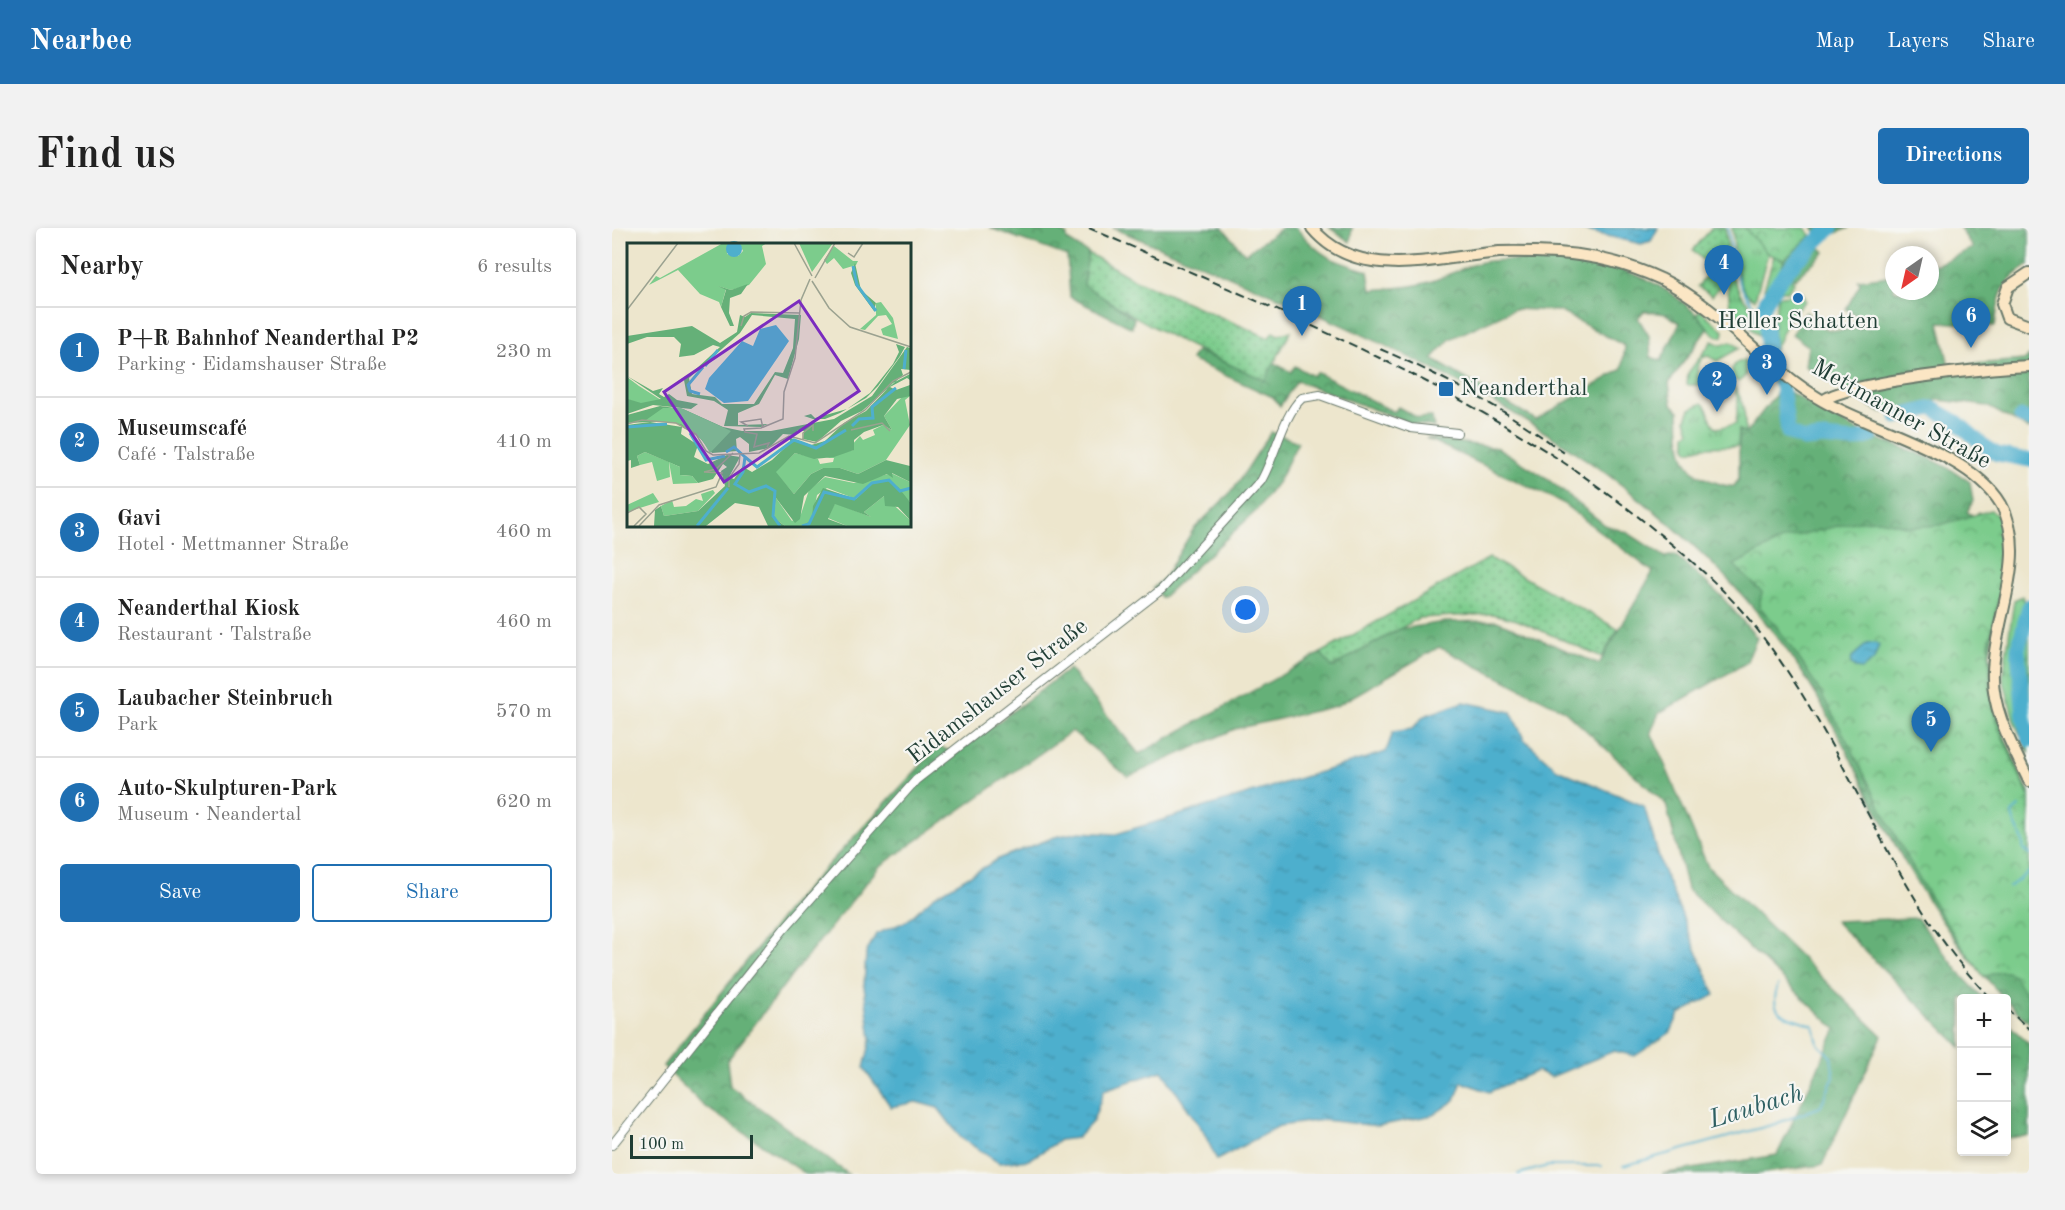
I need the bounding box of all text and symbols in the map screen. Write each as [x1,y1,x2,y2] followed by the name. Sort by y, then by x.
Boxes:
[30,28,132,56] text: Nearbee
[1815,31,1854,52] text: Map
[1887,31,1949,52] text: Layers
[1982,31,2035,52] text: Share
[1878,128,2029,184] button: Directions
[36,135,175,177] text: Find us
[627,243,910,526] inset map
[1704,245,1744,295] pin: 4
[1885,246,1939,300] north arrow
[60,254,144,280] text: Nearby
[477,257,552,277] text: 6 results
[1282,286,1322,336] pin: 1
[1791,291,1805,305] marker: Heller Schatten
[1952,298,1990,348] pin: 6
[1717,310,1879,334] place label: Heller Schatten
[117,328,419,350] text: P+R Bahnhof Neanderthal P2
[74,342,85,362] text: 1
[496,342,552,362] text: 230 m
[1748,346,1786,395] pin: 3
[117,355,386,375] text: Parking · Eidamshauser Straße
[1807,356,1995,474] street label: Mettmanner Straße
[1698,362,1736,412] pin: 2
[1460,377,1588,401] place label: Neanderthal
[1437,380,1455,398] marker: Neanderthal
[117,418,247,440] text: Museumscafé
[74,432,85,452] text: 2
[496,432,552,452] text: 410 m
[117,445,255,465] text: Café · Talstraße
[117,508,161,530] text: Gavi
[74,522,85,542] text: 3
[496,522,552,542] text: 460 m
[117,535,349,555] text: Hotel · Mettmanner Straße
[1231,595,1260,624] your location
[117,598,300,620] text: Neanderthal Kiosk
[74,612,85,632] text: 4
[496,612,552,632] text: 460 m
[903,614,1093,770] street label: Eidamshauser Straße
[117,625,311,645] text: Restaurant · Talstraße
[117,688,333,710] text: Laubacher Steinbruch
[74,702,85,722] text: 5
[496,702,552,722] text: 570 m
[1912,702,1950,752] pin: 5
[117,715,158,735] text: Park
[117,778,338,800] text: Auto-Skulpturen-Park
[74,792,85,812] text: 6
[496,792,552,812] text: 620 m
[117,805,301,825] text: Museum · Neandertal
[60,864,300,922] button: Save
[312,864,552,922] button: Share
[1957,994,2011,1156] map controls
[1957,994,2011,1048] button: +
[1957,1048,2011,1102] button: −
[1705,1080,1806,1134] water label: Laubach
[1957,1102,2011,1156] button: layers
[630,1132,753,1160] scale bar
[639,1137,684,1153] text: 100 m

